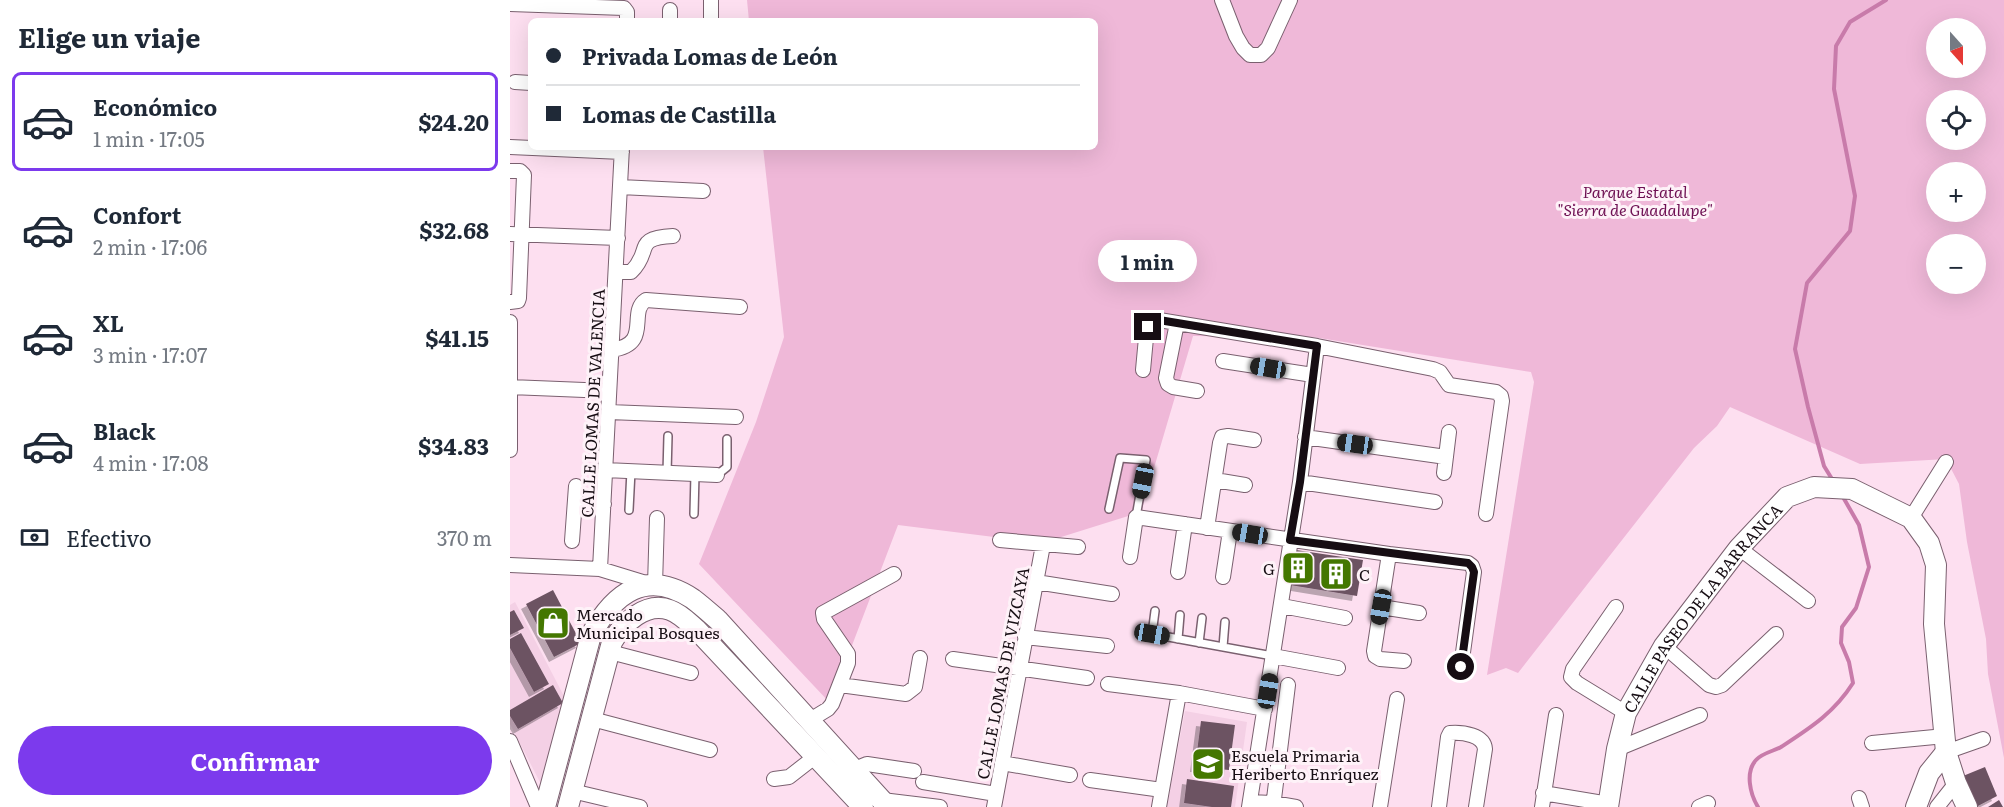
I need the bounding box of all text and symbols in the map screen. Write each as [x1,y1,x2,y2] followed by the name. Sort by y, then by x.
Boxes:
[18,16,201,56] text: Elige un viaje
[1926,18,1986,78] north arrow
[1926,18,1986,294] map controls
[582,39,838,72] text: Privada Lomas de León
[93,90,217,123] text: Económico
[1926,90,1986,150] button: locate
[21,95,75,149] icon: car
[582,97,776,130] text: Lomas de Castilla
[418,105,489,138] text: $24.20
[93,123,205,153] text: 1 min · 17:05
[1926,162,1986,222] button: +
[1557,179,1713,221] park label: Parque Estatal "Sierra de Guadalupe"
[93,198,181,231] text: Confort
[21,203,75,257] icon: car
[419,213,489,246] text: $32.68
[93,231,207,261] text: 2 min · 17:06
[1926,234,1986,294] button: −
[1098,240,1198,282] callout: 1 min
[1121,246,1174,276] text: 1 min
[574,288,610,518] street label: CALLE LOMAS DE VALENCIA
[93,306,124,339] text: XL
[21,311,75,365] icon: car
[1134,313,1161,340] route end
[425,321,489,354] text: $41.15
[93,339,207,369] text: 3 min · 17:07
[1249,356,1287,380] car
[93,414,155,447] text: Black
[21,419,75,473] icon: car
[418,429,489,462] text: $34.83
[1336,433,1374,455] car
[93,447,209,477] text: 4 min · 17:08
[1131,462,1155,500] car
[1617,498,1787,717] street label: CALLE PASEO DE LA BARRANCA
[18,521,51,554] icon: cash
[66,521,152,554] text: Efectivo
[437,522,492,552] text: 370 m
[1231,522,1269,546] car
[1280,550,1316,586] building icon: G
[1263,556,1275,580] place label: G
[1318,556,1354,592] building icon: C
[1359,562,1370,586] place label: C
[970,565,1034,781] street label: CALLE LOMAS DE VIZCAYA
[1369,588,1393,626] car
[576,602,720,644] place label: Mercado Municipal Bosques
[535,605,571,641] shop icon: Mercado Municipal Bosques
[1133,622,1171,646] car
[1447,653,1474,680] route start
[1256,672,1280,710] car
[18,726,492,795] button: Confirmar
[1231,743,1379,785] place label: Escuela Primaria Heriberto Enríquez
[1190,746,1226,782] school or university icon: Escuela Primaria Heriberto Enríquez

